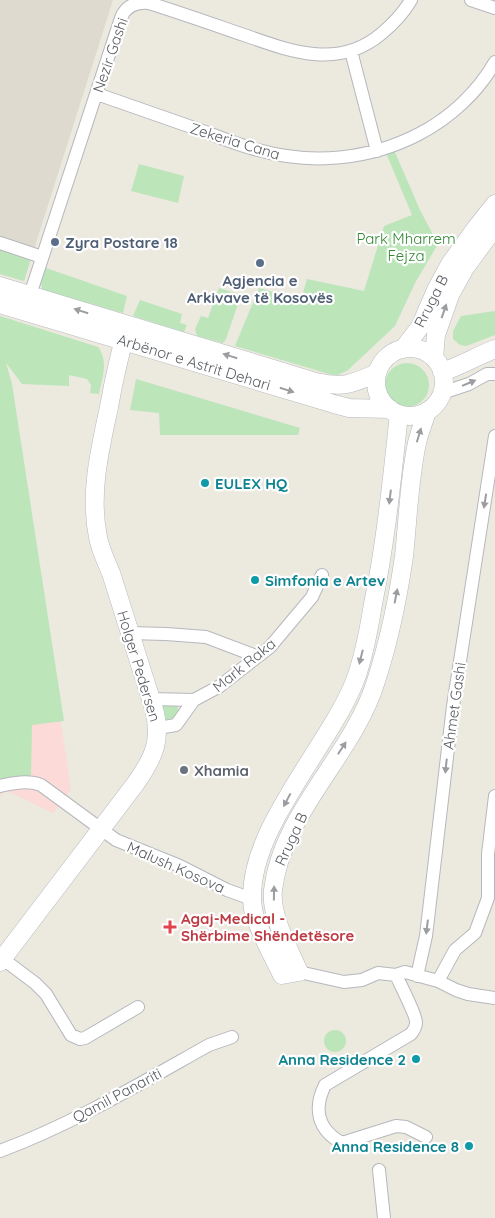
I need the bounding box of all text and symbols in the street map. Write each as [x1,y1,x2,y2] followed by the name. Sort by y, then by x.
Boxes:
[88,15,132,95] street label: Nezir Gashi
[188,118,282,164] street label: Zekeria Cana
[356,229,456,265] park label: Park Mharrem Fejza
[65,233,178,252] place label: Zyra Postare 18
[49,236,61,248] marker: Zyra Postare 18
[254,257,266,269] marker: Agjencia e Arkivave të Kosovës
[187,271,333,307] place label: Agjencia e Arkivave të Kosovës
[410,271,452,330] street label: Rruga B
[441,303,448,318] one-way arrow
[74,306,89,314] one-way arrow
[115,330,273,394] street label: Arbënor e Astrit Dehari
[223,352,238,359] one-way arrow
[462,379,477,387] one-way arrow
[280,387,295,395] one-way arrow
[416,428,424,443] one-way arrow
[215,474,288,493] place label: EULEX HQ
[199,477,211,489] marker: EULEX HQ
[386,489,394,505] one-way arrow
[480,494,488,510] one-way arrow
[265,571,385,590] place label: Simfonia e Artev
[249,574,261,586] marker: Simfonia e Artev
[393,588,401,604] one-way arrow
[113,608,165,724] street label: Holger Pedersen
[209,634,279,696] street label: Mark Raka
[357,649,365,664] one-way arrow
[438,661,470,751] street label: Ahmet Gashi
[338,741,347,754] one-way arrow
[442,758,450,774] one-way arrow
[194,761,249,780] place label: Xhamia
[178,764,190,776] marker: Xhamia
[283,793,291,807] one-way arrow
[270,809,312,869] street label: Rruga B
[124,837,228,897] street label: Malush Kosova
[270,884,278,900] one-way arrow
[181,909,354,945] place label: Agaj-Medical - Shërbime Shëndetësore
[163,920,177,934] marker: Agaj-Medical - Shërbime Shëndetësore
[423,920,431,936] one-way arrow
[278,1050,406,1069] place label: Anna Residence 2
[410,1053,422,1065] marker: Anna Residence 2
[69,1064,165,1126] street label: Qamil Panariti
[332,1137,459,1156] place label: Anna Residence 8
[463,1140,475,1152] marker: Anna Residence 8

